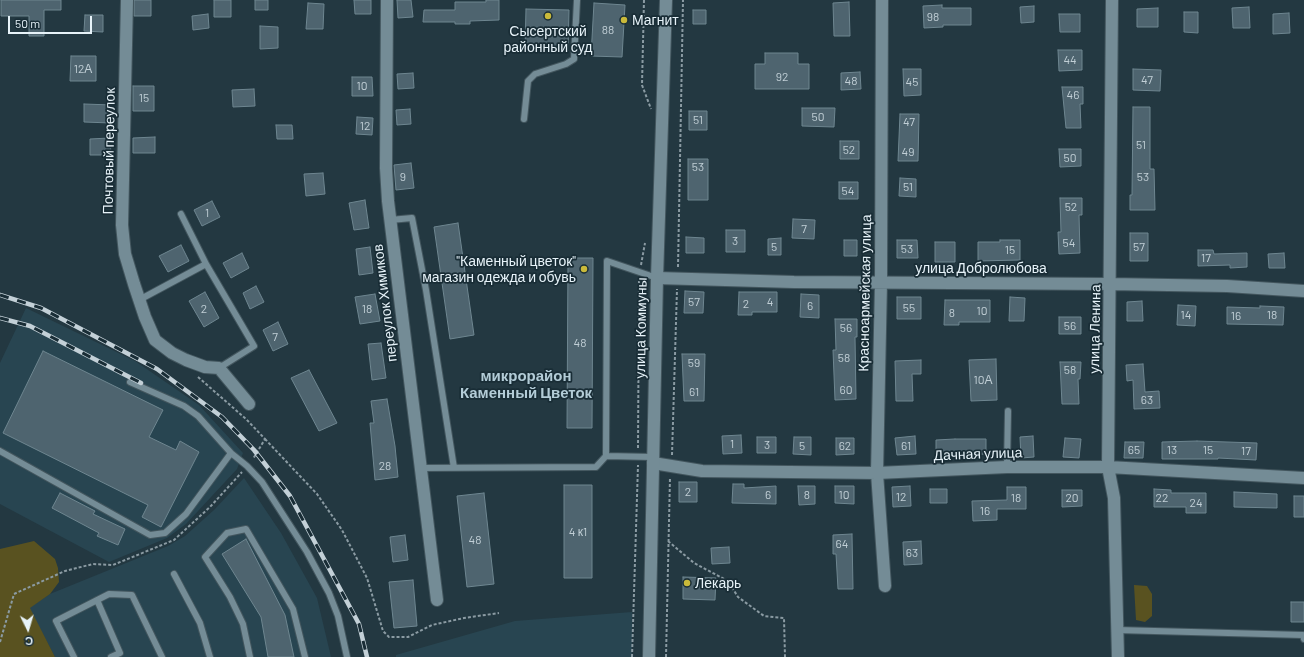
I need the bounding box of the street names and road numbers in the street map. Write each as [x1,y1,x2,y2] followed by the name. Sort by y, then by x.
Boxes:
[99,88,119,214] street label: Почтовый переулок
[855,214,875,372] street label: Красноармейская улица
[369,243,401,363] street label: переулок Химиков
[915,260,1047,276] street label: улица Добролюбова
[632,277,650,379] street label: улица Коммуны
[1086,284,1104,374] street label: улица Ленина
[933,444,1023,464] street label: Дачная улица

